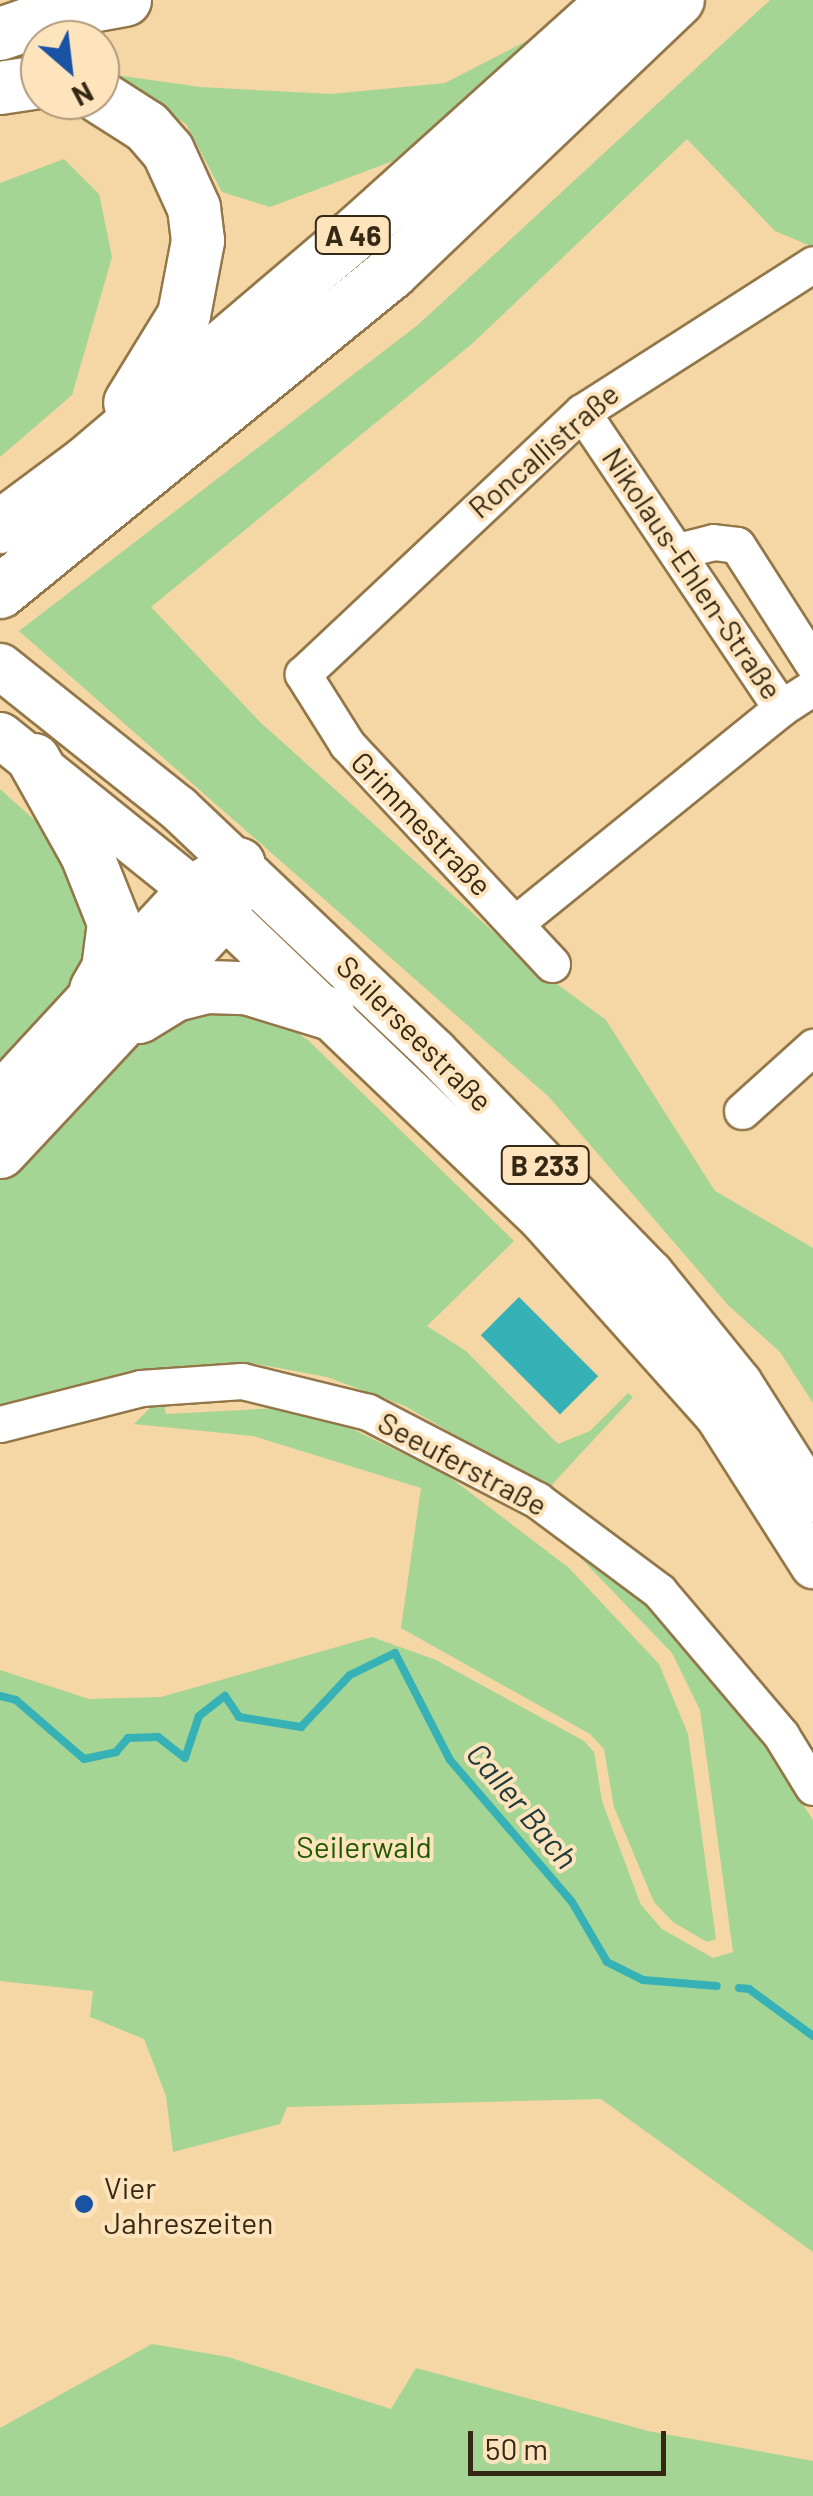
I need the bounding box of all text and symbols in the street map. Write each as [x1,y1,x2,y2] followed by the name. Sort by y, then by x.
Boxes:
[20,20,120,120] north arrow
[67,75,99,114] text: N
[313,212,393,258] road number: A 46
[461,375,625,525] street label: Roncallistraße
[595,440,791,706] street label: Nikolaus-Ehlen-Straße
[344,743,500,903] street label: Grimmestraße
[330,948,500,1118] street label: Seilerseestraße
[500,1142,590,1188] road number: B 233
[372,1403,554,1523] street label: Seeuferstraße
[459,1734,587,1876] water label: Caller Bach
[296,1828,432,1864] park label: Seilerwald
[104,2169,273,2240] place label: Vier Jahreszeiten
[73,2193,95,2215] marker: Vier Jahreszeiten
[473,2411,670,2473] scale bar
[485,2430,548,2466] text: 50 m

